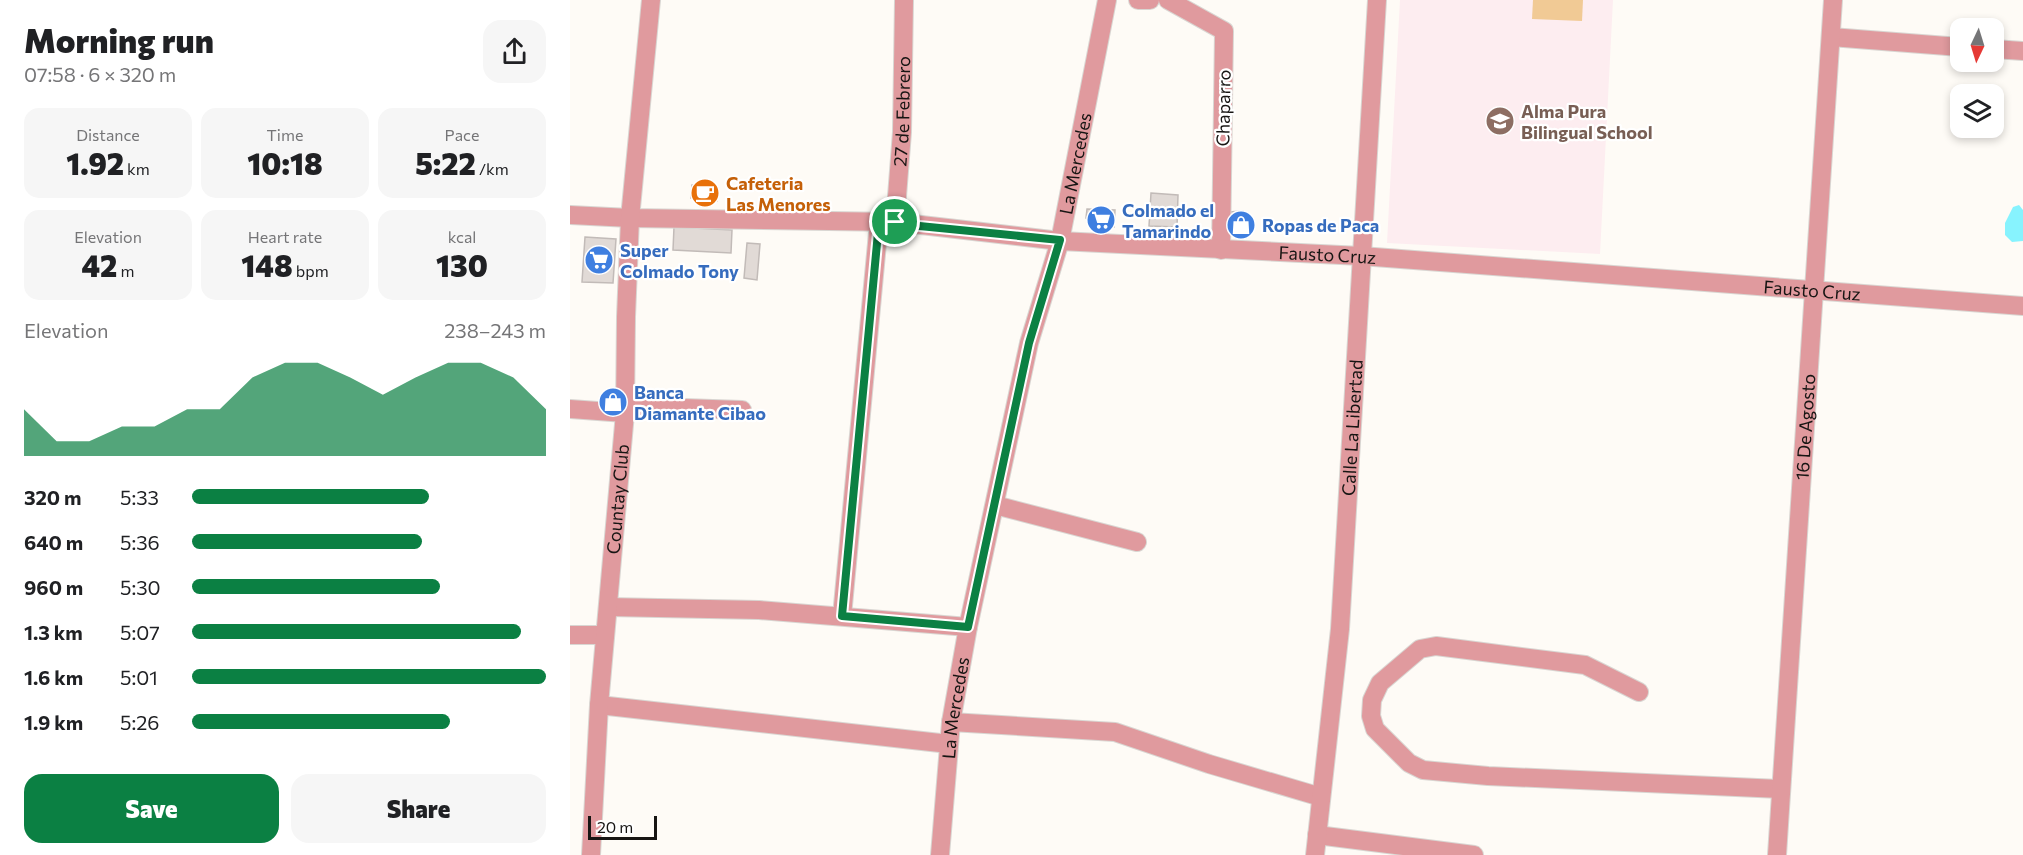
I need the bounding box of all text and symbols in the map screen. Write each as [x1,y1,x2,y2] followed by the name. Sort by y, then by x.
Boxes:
[1950,18,2004,72] north arrow
[1950,18,2004,138] map controls
[24,19,214,60] text: Morning run
[483,20,546,83] button: share
[888,56,914,167] street label: 27 de Febrero
[24,62,176,86] text: 07:58 · 6 × 320 m
[1211,69,1235,147] street label: Chaparro
[1950,84,2004,138] button: layers
[1521,100,1653,143] place label: Alma Pura Bilingual School
[1484,105,1516,137] school or university icon: Alma Pura Bilingual School
[1054,111,1096,216] street label: La Mercedes
[76,125,140,144] text: Distance
[267,125,303,144] text: Time
[445,125,479,144] text: Pace
[66,144,124,181] text: 1.92
[247,144,323,181] text: 10:18
[415,144,476,181] text: 5:22
[124,159,150,178] text: km
[476,159,509,178] text: /km
[726,172,831,215] place label: Cafeteria Las Menores
[689,177,721,209] cafe icon: Cafeteria Las Menores
[869,196,920,247] pin
[1122,199,1214,242] place label: Colmado el Tamarindo
[1085,204,1117,236] supermarket icon: Colmado el Tamarindo
[878,205,911,238] icon: arrive
[1225,209,1257,241] shop icon: Ropas de Paca
[1262,214,1379,236] place label: Ropas de Paca
[74,227,142,246] text: Elevation
[248,227,322,246] text: Heart rate
[448,227,476,246] text: kcal
[620,239,739,282] place label: Super Colmado Tony
[1278,241,1377,268] street label: Fausto Cruz
[583,244,615,276] supermarket icon: Super Colmado Tony
[82,246,117,283] text: 42
[241,246,293,283] text: 148
[436,246,488,283] text: 130
[117,261,134,280] text: m
[293,261,329,280] text: bpm
[1763,275,1862,305] street label: Fausto Cruz
[24,318,109,342] text: Elevation
[444,318,546,342] text: 238–243 m
[1337,359,1367,497] street label: Calle La Libertad
[1791,373,1820,481] street label: 16 De Agosto
[634,381,766,424] place label: Banca Diamante Cibao
[597,386,629,418] shop icon: Banca Diamante Cibao
[601,443,633,555] street label: Countay Club
[24,485,81,509] text: 320 m
[120,485,159,509] text: 5:33
[24,530,83,554] text: 640 m
[120,530,160,554] text: 5:36
[24,575,83,599] text: 960 m
[120,575,161,599] text: 5:30
[24,620,83,644] text: 1.3 km
[120,620,160,644] text: 5:07
[937,655,973,760] street label: La Mercedes
[24,665,83,689] text: 1.6 km
[120,665,158,689] text: 5:01
[24,710,83,734] text: 1.9 km
[120,710,159,734] text: 5:26
[24,774,279,843] button: Save
[291,774,546,843] button: Share
[588,813,657,840] scale bar
[597,817,633,836] text: 20 m

